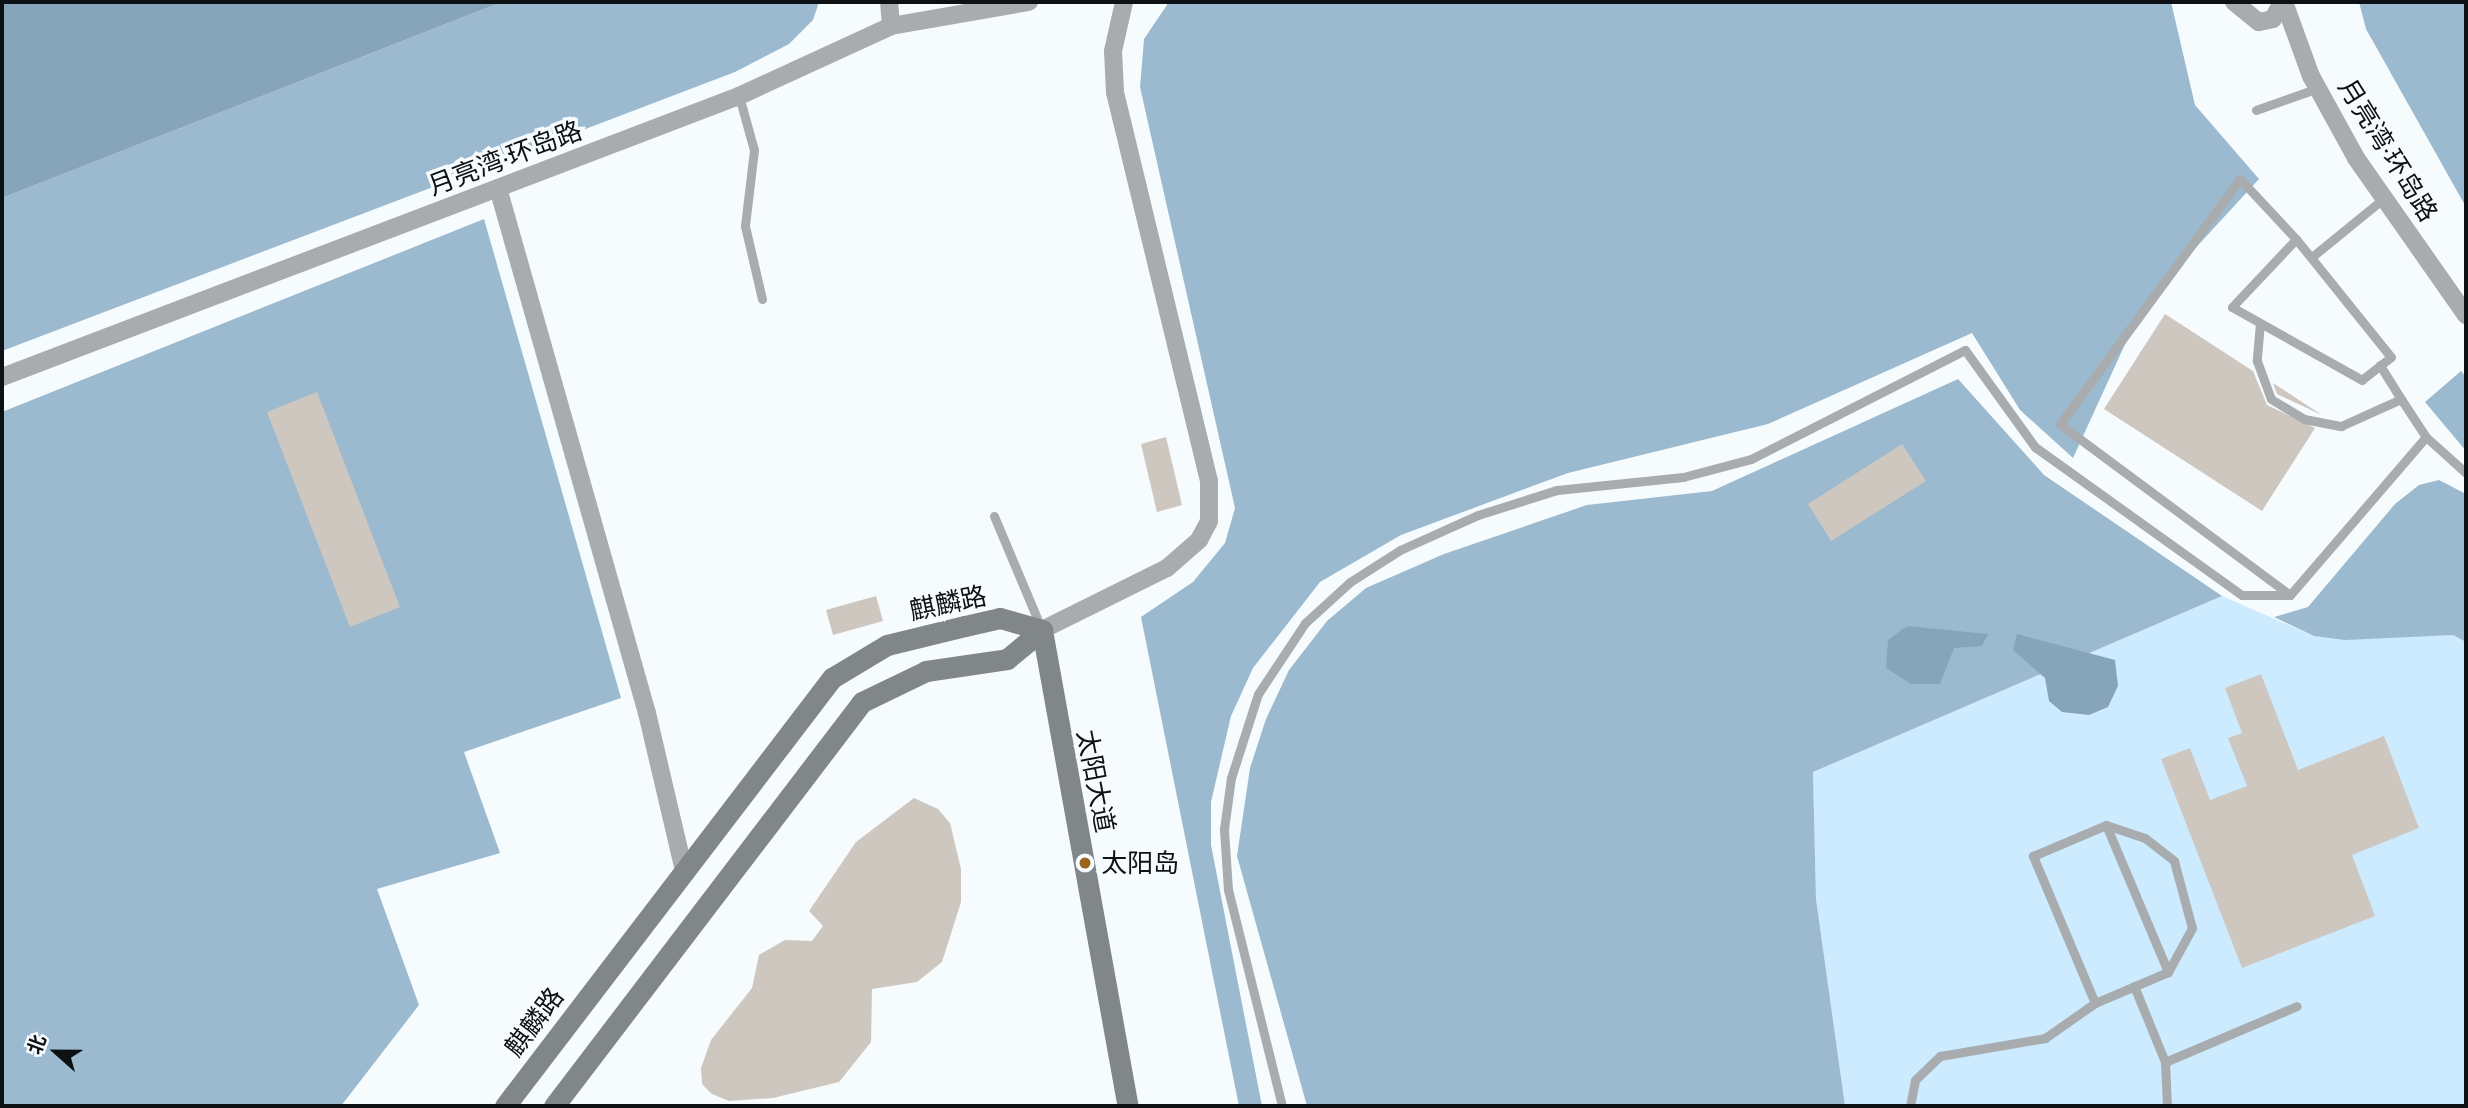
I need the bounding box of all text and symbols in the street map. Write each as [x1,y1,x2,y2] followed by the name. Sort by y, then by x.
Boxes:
[2332,73,2444,227] street label: 月亮湾·环岛路
[424,114,586,202] street label: 月亮湾·环岛路
[907,580,989,626] street label: 麒麟路
[1071,727,1121,835] street label: 太阳大道
[1101,847,1179,879] place label: 太阳岛
[1075,853,1095,873] marker: 太阳岛
[498,981,570,1063] street label: 麒麟路
[21,1017,91,1087] north arrow
[22,1031,51,1058] text: 北

